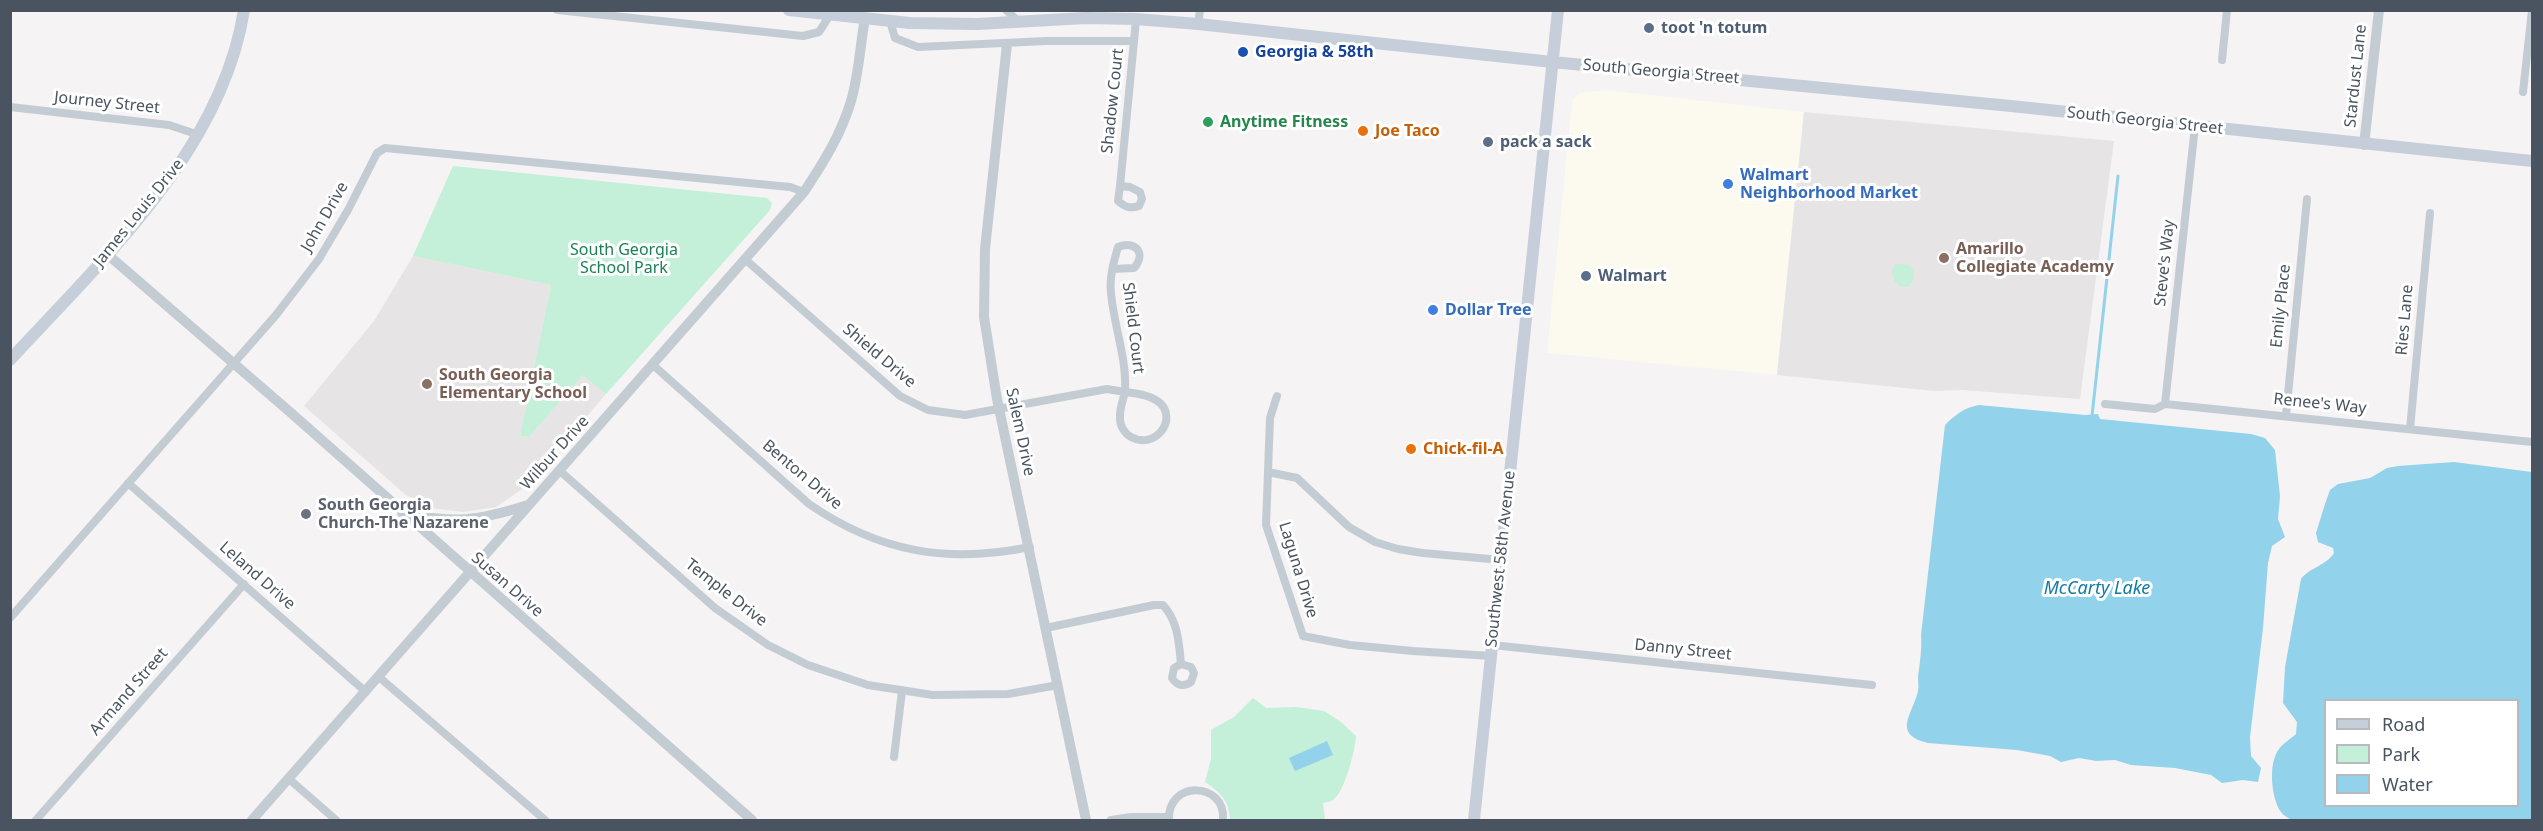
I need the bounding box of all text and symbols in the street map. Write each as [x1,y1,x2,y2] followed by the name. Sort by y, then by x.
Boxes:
[1661,18,1767,38] place label: toot 'n totum
[1642,21,1656,35] marker: toot 'n totum
[2341,24,2371,128] street label: Stardust Lane
[1255,42,1374,62] place label: Georgia & 58th
[1236,45,1250,59] marker: Georgia & 58th
[1098,47,1128,155] street label: Shadow Court
[1582,56,1740,88] street label: South Georgia Street
[53,88,161,118] street label: Journey Street
[2066,103,2224,139] street label: South Georgia Street
[1220,112,1348,132] place label: Anytime Fitness
[1201,115,1215,129] marker: Anytime Fitness
[1375,121,1440,141] place label: Joe Taco
[1356,124,1370,138] marker: Joe Taco
[1500,132,1592,152] place label: pack a sack
[1481,135,1495,149] marker: pack a sack
[90,155,188,271] street label: James Louis Drive
[1740,165,1918,203] place label: Walmart Neighborhood Market
[1721,177,1735,191] marker: Walmart Neighborhood Market
[297,179,353,255] street label: John Drive
[2151,219,2179,307] street label: Steve's Way
[1956,239,2114,277] place label: Amarillo Collegiate Academy
[570,240,678,278] park label: South Georgia School Park
[1937,251,1951,265] marker: Amarillo Collegiate Academy
[2267,263,2295,349] street label: Emily Place
[1598,266,1667,286] place label: Walmart
[1579,269,1593,283] marker: Walmart
[1118,281,1148,375] street label: Shield Court
[2392,284,2418,356] street label: Ries Lane
[1445,300,1532,320] place label: Dollar Tree
[1426,303,1440,317] marker: Dollar Tree
[839,320,919,392] street label: Shield Drive
[439,365,587,403] place label: South Georgia Elementary School
[420,377,434,391] marker: South Georgia Elementary School
[1001,386,1039,478] street label: Salem Drive
[2273,390,2367,418] street label: Renee's Way
[517,412,593,494] street label: Wilbur Drive
[758,436,846,514] street label: Benton Drive
[1423,439,1504,459] place label: Chick-fil-A
[1404,442,1418,456] marker: Chick-fil-A
[1482,470,1520,648] street label: Southwest 58th Avenue
[318,495,489,533] place label: South Georgia Church-The Nazarene
[299,507,313,521] marker: South Georgia Church-The Nazarene
[1274,520,1322,620] street label: Laguna Drive
[215,538,299,614] street label: Leland Drive
[467,549,547,621] street label: Susan Drive
[681,555,771,631] street label: Temple Drive
[2044,578,2150,600] water label: McCarty Lake
[1634,635,1732,665] street label: Danny Street
[86,644,172,740] street label: Armand Street
[2324,699,2519,807] legend
[2382,712,2425,736] text: Road
[2382,742,2420,766] text: Park
[2382,772,2433,796] text: Water

